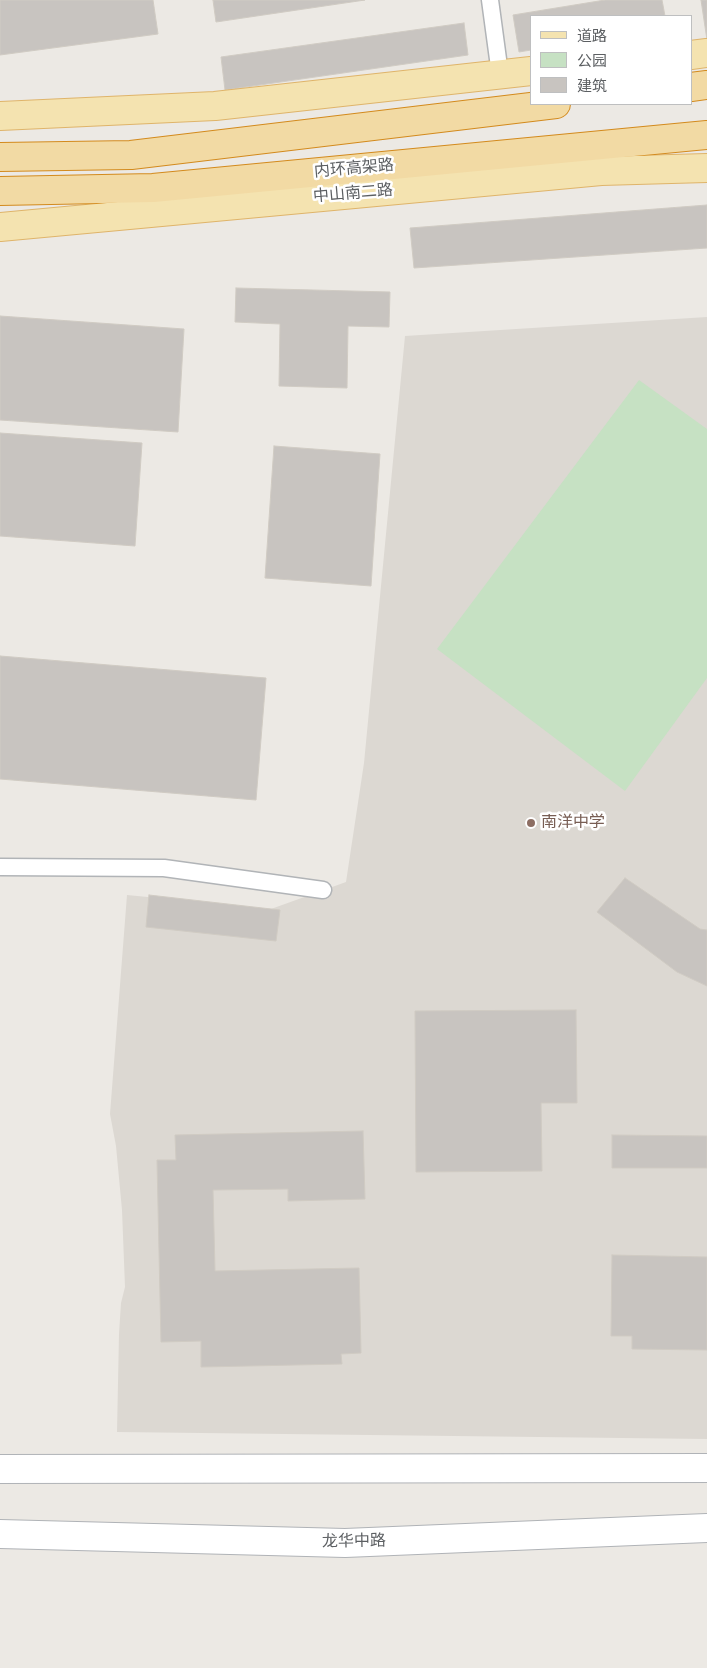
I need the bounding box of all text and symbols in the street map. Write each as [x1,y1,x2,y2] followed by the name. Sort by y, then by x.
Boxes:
[530,15,692,105] legend
[577,27,607,46] text: 道路
[577,52,607,71] text: 公园
[577,77,607,96] text: 建筑
[313,156,395,182] street label: 内环高架路
[312,181,394,207] street label: 中山南二路
[541,813,605,833] place label: 南洋中学
[525,817,537,829] marker: 南洋中学
[322,1532,386,1552] street label: 龙华中路

